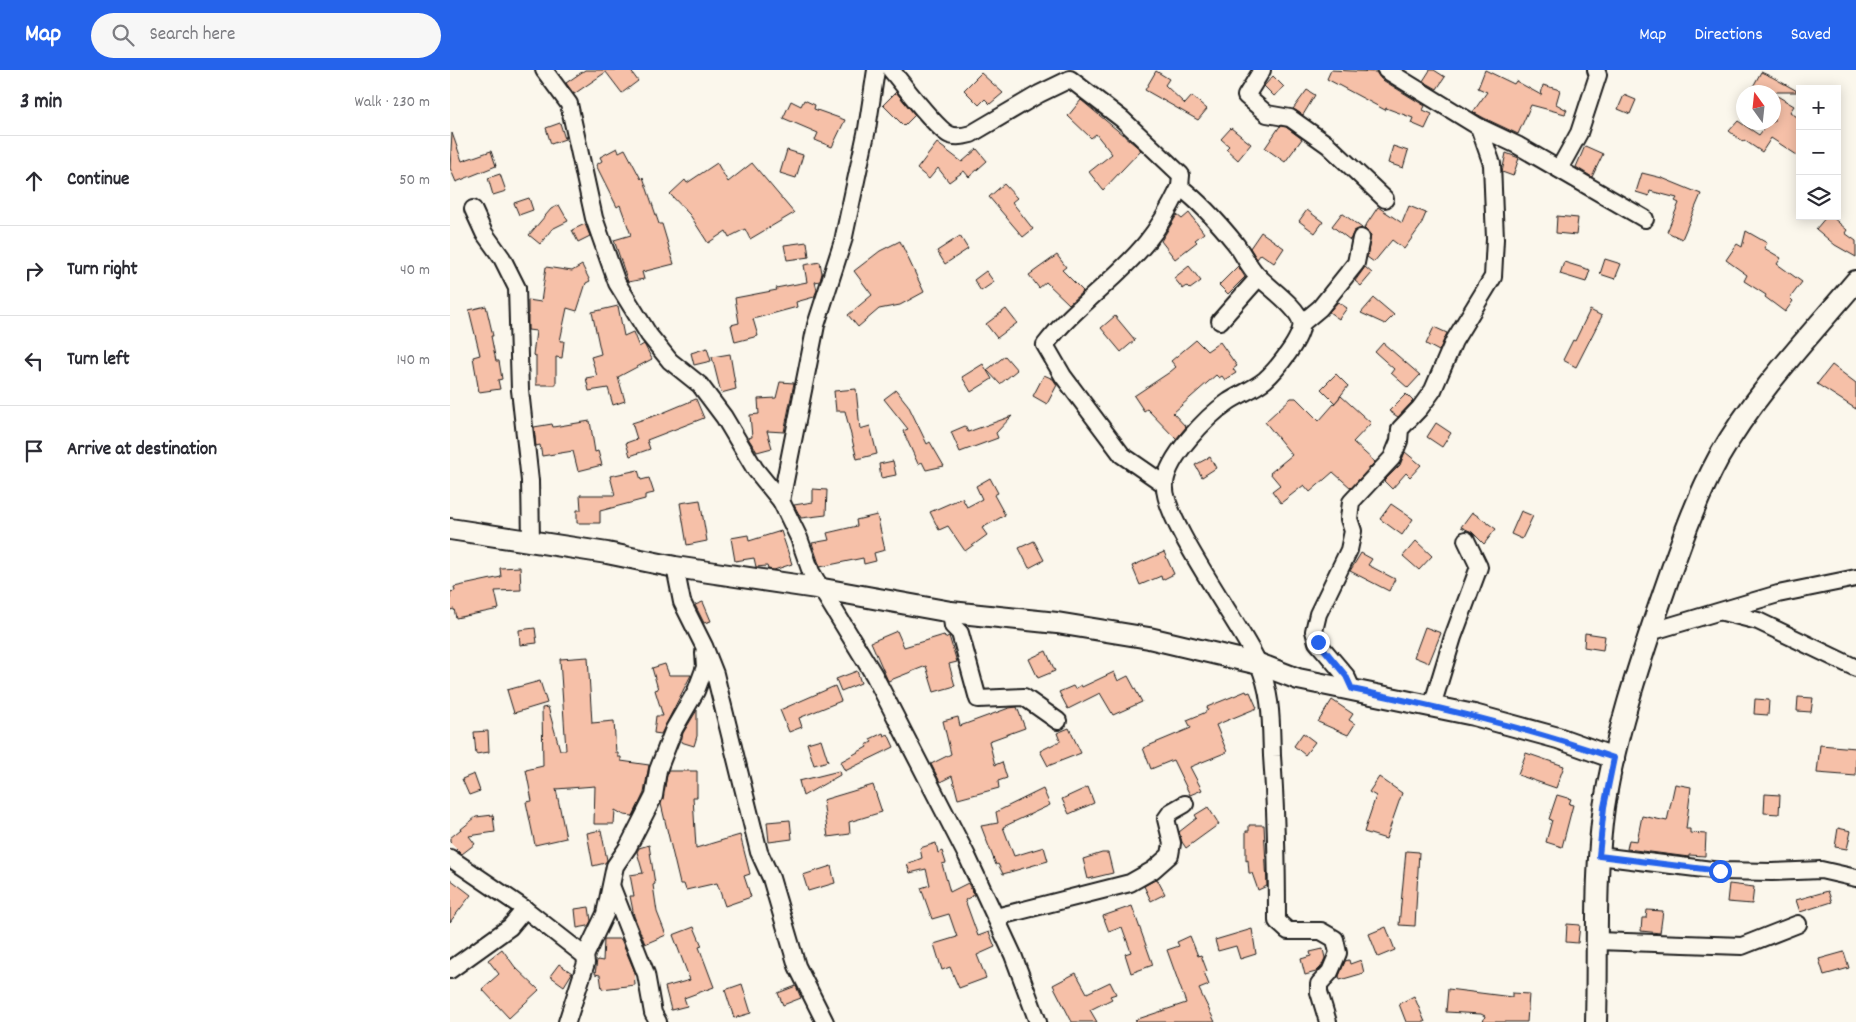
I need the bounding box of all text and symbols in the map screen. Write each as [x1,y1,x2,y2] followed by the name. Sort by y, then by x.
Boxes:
[91,13,441,58] search box
[25,18,61,52] text: Map
[109,21,137,49] icon: search
[149,22,235,49] text: Search here
[1639,23,1666,48] text: Map
[1694,23,1763,48] text: Directions
[1791,23,1831,48] text: Saved
[1736,85,1781,130] north arrow
[1796,85,1841,220] map controls
[1796,85,1841,130] button: +
[20,88,62,118] text: 3 min
[354,91,430,114] text: Walk · 230 m
[1796,130,1841,175] button: −
[20,167,48,195] icon: ahead
[67,167,129,194] text: Continue
[399,169,430,192] text: 50 m
[1796,175,1841,220] button: layers
[20,257,48,285] icon: right
[67,257,138,284] text: Turn right
[400,259,430,282] text: 40 m
[20,347,48,375] icon: left
[67,347,130,374] text: Turn left
[396,349,430,372] text: 140 m
[20,437,48,465] icon: arrive
[67,437,217,464] text: Arrive at destination
[1307,631,1330,654] route end
[1709,860,1732,883] route start

